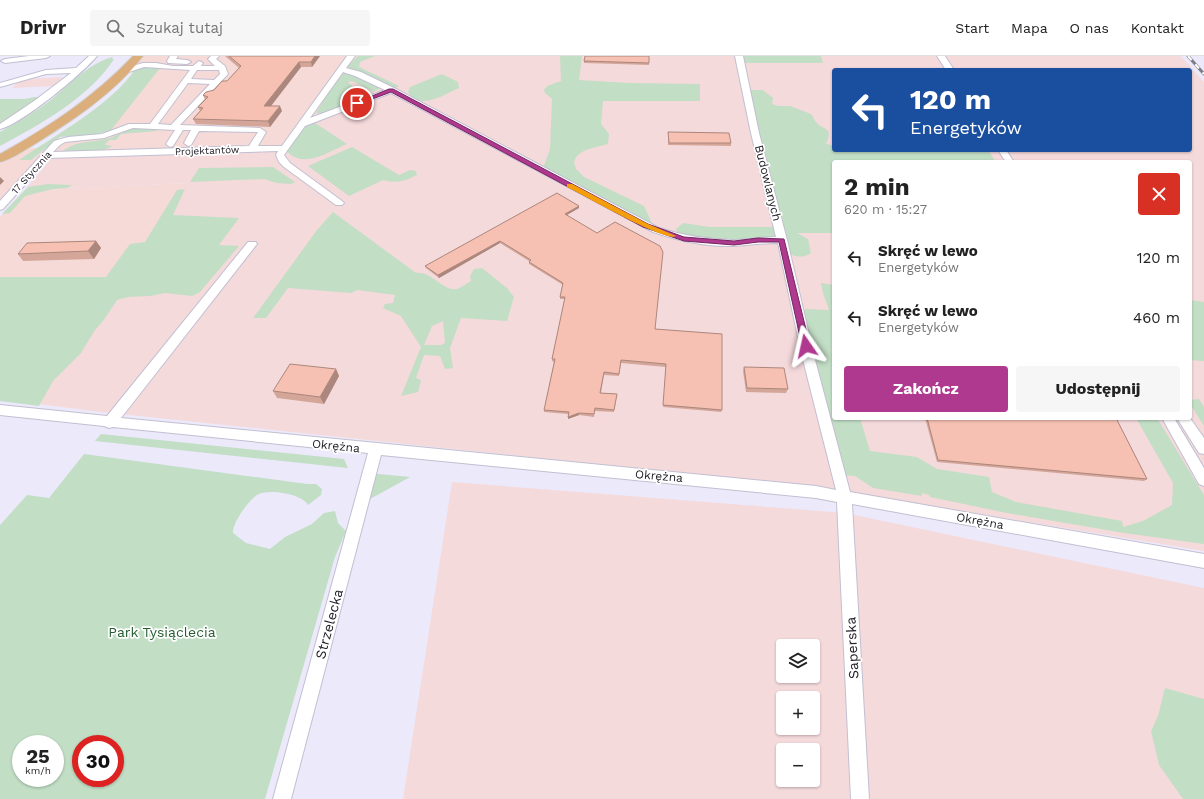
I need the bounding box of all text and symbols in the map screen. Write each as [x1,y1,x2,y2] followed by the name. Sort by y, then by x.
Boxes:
[90,10,370,46] search box
[20,16,66,39] text: Drivr
[104,17,126,39] icon: search
[136,19,223,37] text: Szukaj tutaj
[955,20,989,36] text: Start
[1011,20,1048,36] text: Mapa
[1070,20,1109,36] text: O nas
[1131,20,1184,36] text: Kontakt
[910,83,991,116] text: 120 m
[844,84,896,136] icon: left
[340,86,374,120] pin
[346,92,368,114] icon: arrive
[910,117,1022,138] text: Energetyków
[175,144,240,157] street label: Projektantów
[752,144,784,222] street label: Budowlanych
[9,148,54,196] street label: 17 Stycznia
[844,173,910,201] text: 2 min
[1138,173,1180,215] button: close
[844,202,927,217] text: 620 m · 15:27
[878,242,978,260] text: Skręć w lewo
[844,247,866,269] icon: left
[1137,249,1180,267] text: 120 m
[878,260,959,275] text: Energetyków
[878,302,978,320] text: Skręć w lewo
[844,307,866,329] icon: left
[1133,309,1180,327] text: 460 m
[878,320,959,335] text: Energetyków
[785,325,827,367] position arrow
[844,366,1008,412] button: Zakończ
[1016,366,1180,412] button: Udostępnij
[311,437,361,455] street label: Okrężna
[634,467,684,485] street label: Okrężna
[955,510,1005,532] street label: Okrężna
[312,587,346,661] street label: Strzelecka
[842,616,862,679] street label: Saperska
[108,624,216,640] park label: Park Tysiąclecia
[776,639,820,787] map controls
[776,639,820,683] button: layers
[776,691,820,735] button: +
[72,735,124,787] speed limit sign: 30
[776,743,820,787] button: −
[26,744,50,768] text: 25
[25,765,51,776] text: km/h

